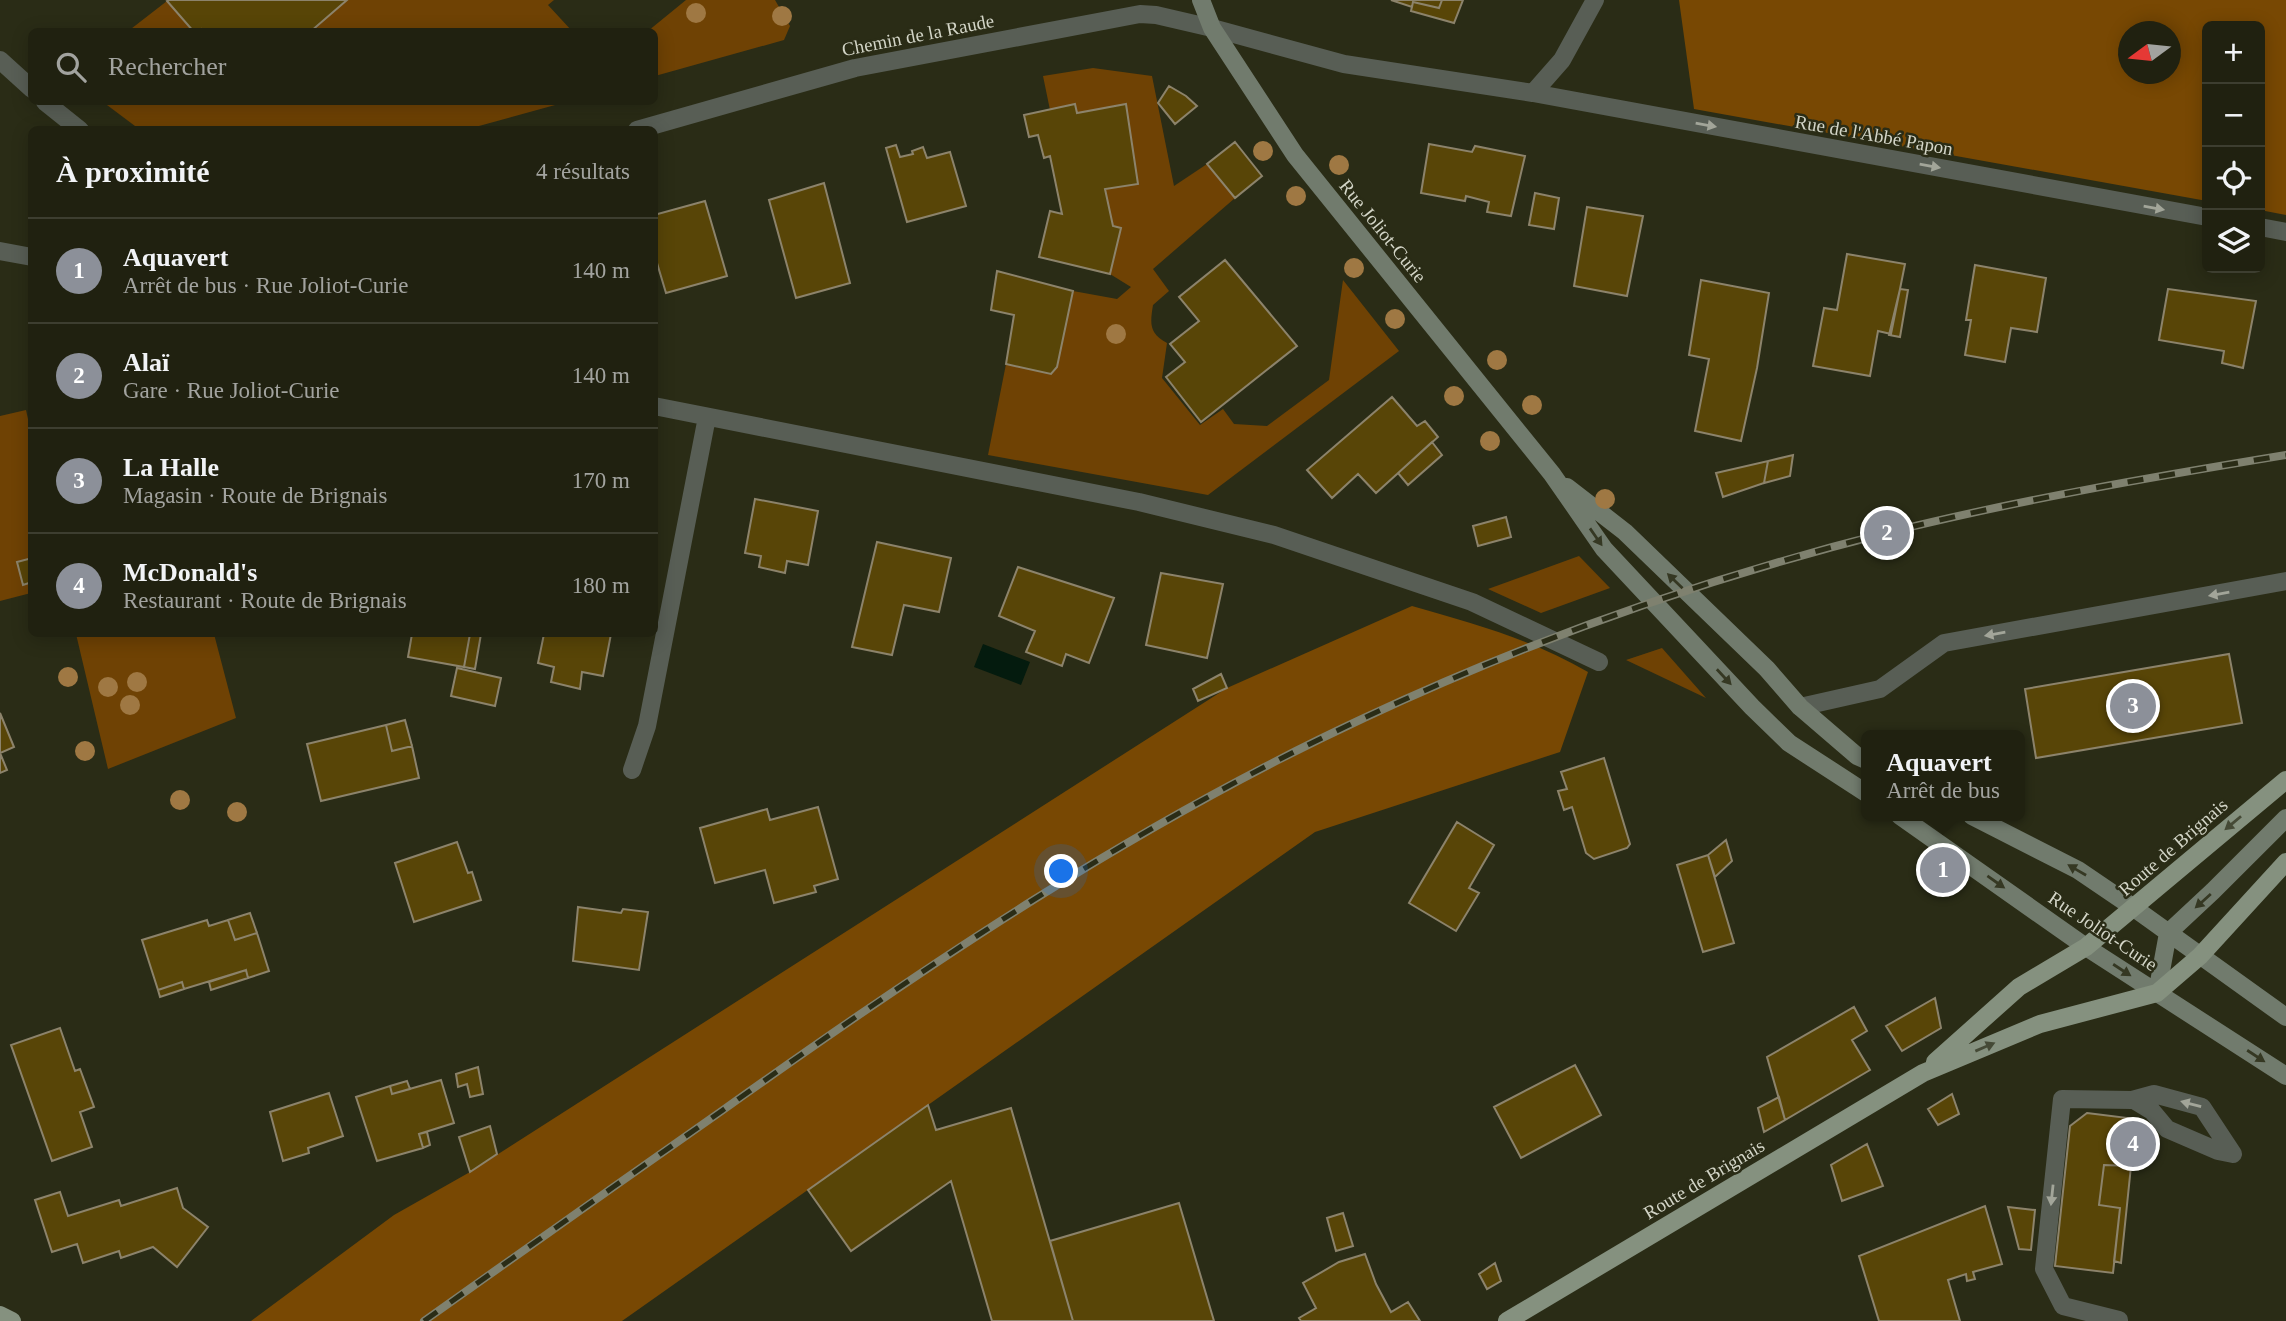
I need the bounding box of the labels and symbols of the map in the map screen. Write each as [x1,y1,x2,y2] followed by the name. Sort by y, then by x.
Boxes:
[840,10,996,60] street label: Chemin de la Raude
[2118,21,2181,84] north arrow
[1793,111,1955,159] street label: Rue de l'Abbé Papon
[1696,120,1718,131] one-way arrow
[1919,161,1941,172] one-way arrow
[1335,175,1431,287] street label: Rue Joliot-Curie
[2143,202,2165,213] one-way arrow
[1864,507,1910,559] pin: 2
[1588,528,1602,546] one-way arrow
[1667,573,1684,590] one-way arrow
[2208,588,2230,599] one-way arrow
[1984,629,2006,640] one-way arrow
[1716,668,1732,685] one-way arrow
[2110,680,2156,732] pin: 3
[2114,794,2232,900] street label: Route de Brignais
[2224,815,2241,830] one-way arrow
[1920,844,1966,896] pin: 1
[1044,854,1078,888] your location
[2068,864,2087,877] one-way arrow
[1987,875,2005,889] one-way arrow
[2045,887,2161,975] street label: Rue Joliot-Curie
[2194,893,2212,909] one-way arrow
[2112,963,2131,976] one-way arrow
[1975,1041,1996,1052] one-way arrow
[2247,1049,2266,1062] one-way arrow
[2179,1098,2201,1109] one-way arrow
[2110,1118,2156,1170] pin: 4
[1640,1135,1768,1223] street label: Route de Brignais
[2046,1184,2057,1206] one-way arrow

